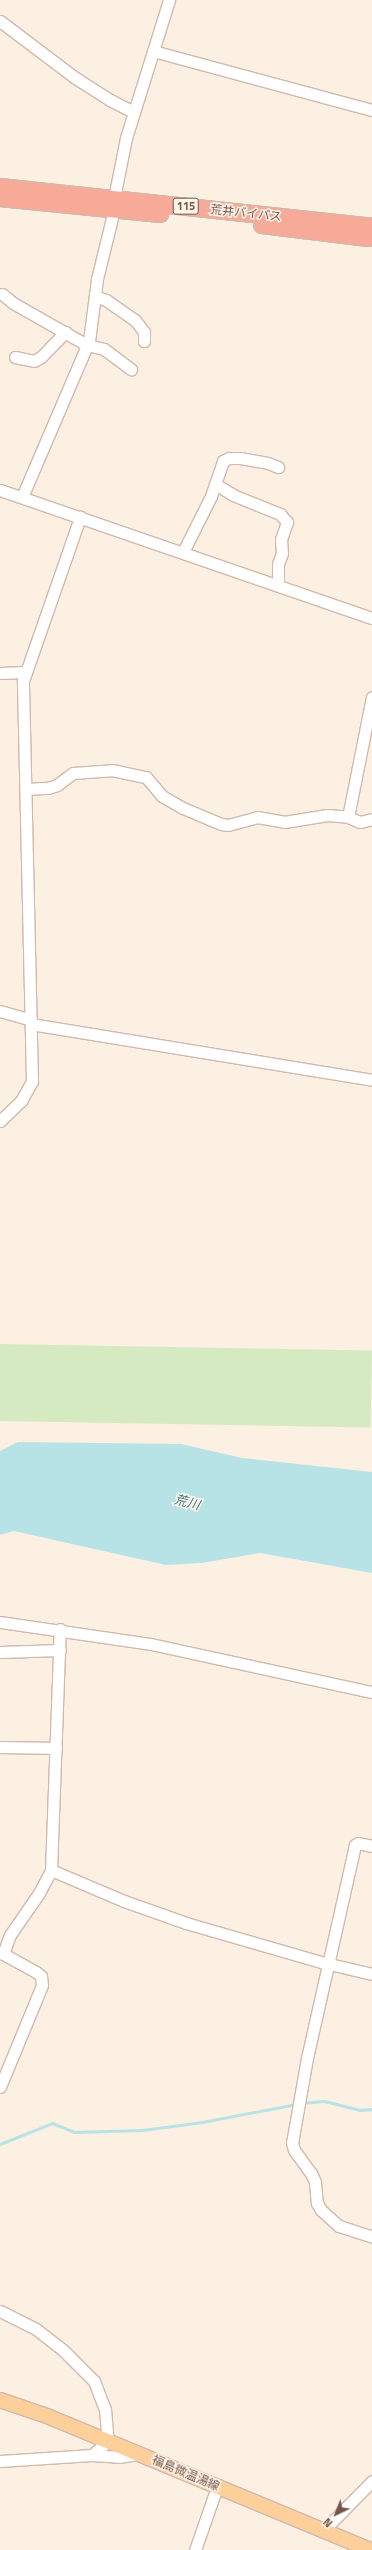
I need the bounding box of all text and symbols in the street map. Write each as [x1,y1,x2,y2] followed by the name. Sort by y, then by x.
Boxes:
[172,197,200,215] road number: 115
[209,202,283,224] street label: 荒井バイパス
[172,1491,202,1513] water label: 荒川
[150,2452,222,2494] street label: 福島微温湯線
[316,2494,356,2534] north arrow
[320,2514,336,2531] text: N

